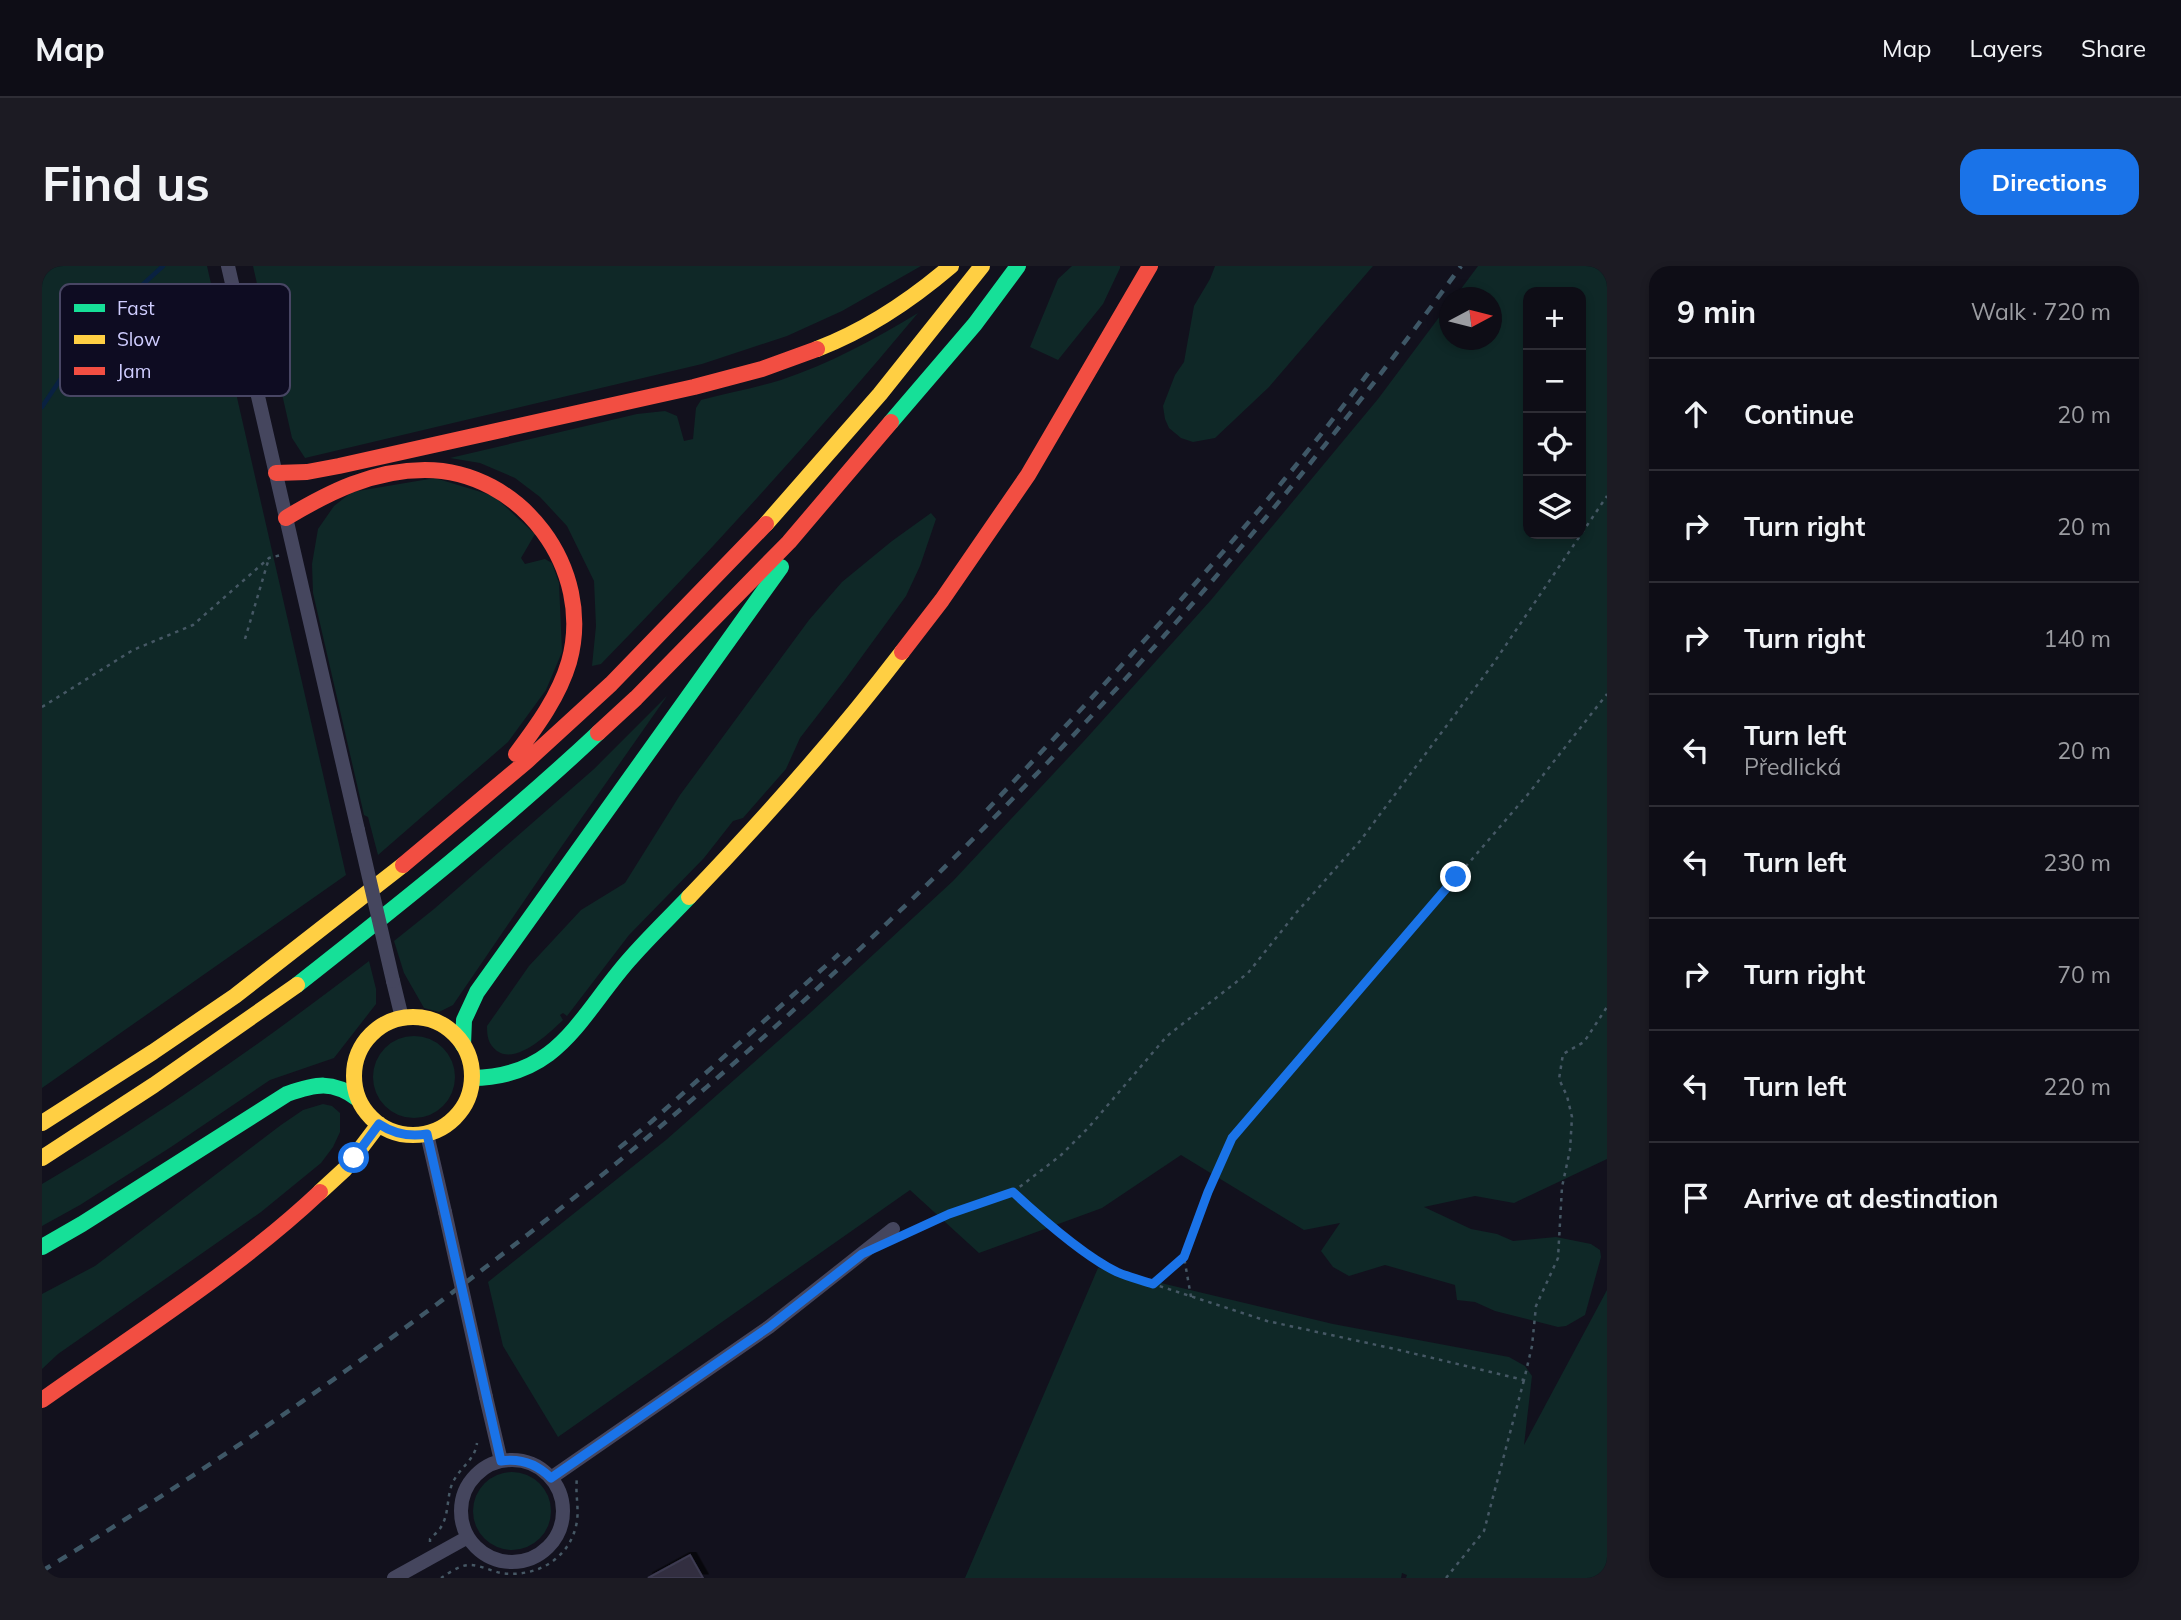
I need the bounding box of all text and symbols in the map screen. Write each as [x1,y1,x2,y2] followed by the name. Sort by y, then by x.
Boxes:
[35,28,105,69] text: Map
[1882,33,1931,63] text: Map
[1969,33,2043,63] text: Layers
[2081,33,2146,63] text: Share
[1960,149,2139,215] button: Directions
[42,152,210,213] text: Find us
[60,284,290,396] legend
[1439,287,1502,350] north arrow
[1523,287,1586,539] map controls
[1523,287,1586,350] button: +
[1677,293,1756,331] text: 9 min
[117,296,155,320] text: Fast
[1971,297,2111,326] text: Walk · 720 m
[117,327,161,351] text: Slow
[1523,350,1586,413] button: −
[117,359,151,383] text: Jam
[1677,395,1715,433] icon: ahead
[1744,398,1854,431] text: Continue
[2057,400,2111,429] text: 20 m
[1523,413,1586,476] button: locate
[1523,476,1586,539] button: layers
[1677,507,1715,545] icon: right
[1744,510,1865,543] text: Turn right
[2057,512,2111,541] text: 20 m
[1677,619,1715,657] icon: right
[1744,622,1865,655] text: Turn right
[2043,624,2111,653] text: 140 m
[1744,719,1846,752] text: Turn left
[1677,731,1715,769] icon: left
[2057,736,2111,765] text: 20 m
[1744,752,1841,781] text: Předlická
[1677,843,1715,881] icon: left
[1744,846,1846,879] text: Turn left
[2043,848,2111,877] text: 230 m
[1440,861,1471,892] route end
[1677,955,1715,993] icon: right
[1744,958,1865,991] text: Turn right
[2057,960,2111,989] text: 70 m
[1677,1067,1715,1105] icon: left
[1744,1070,1846,1103] text: Turn left
[2043,1072,2111,1101] text: 220 m
[338,1142,369,1173] route start
[1677,1179,1715,1217] icon: arrive
[1744,1182,1999,1215] text: Arrive at destination

